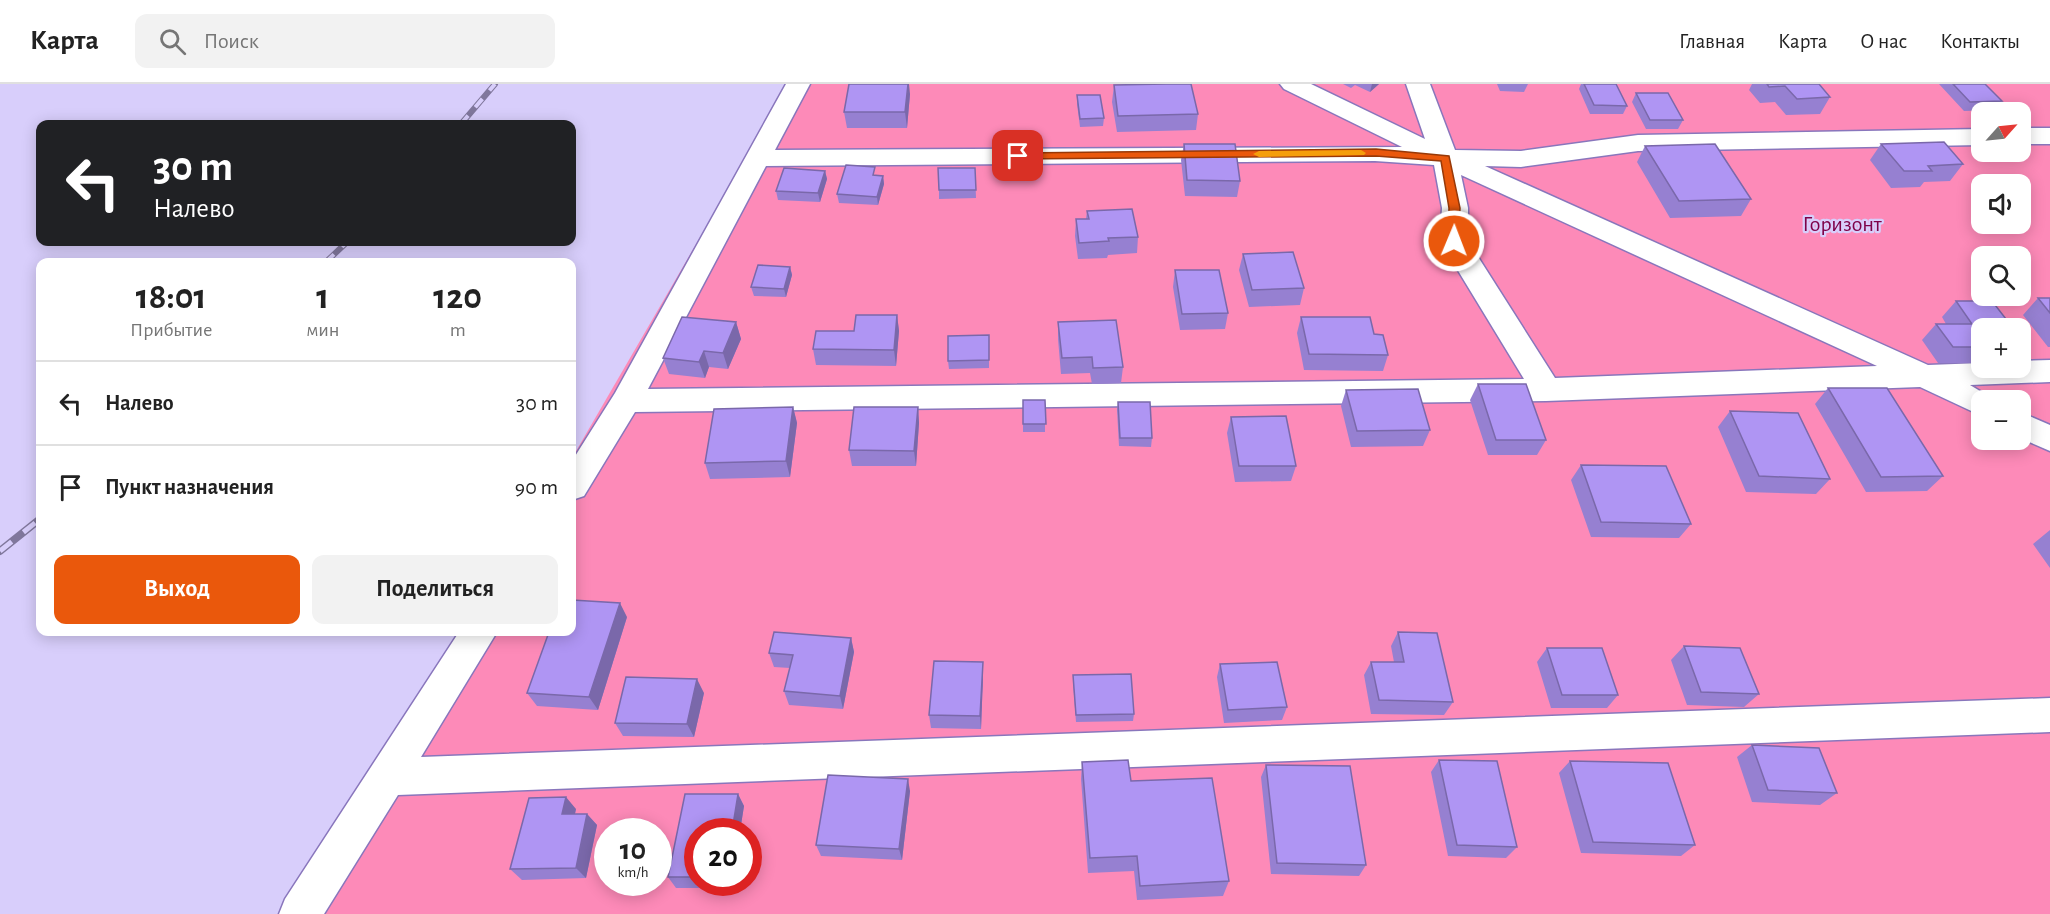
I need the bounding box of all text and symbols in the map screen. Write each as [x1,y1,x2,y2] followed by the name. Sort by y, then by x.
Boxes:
[135,14,555,68] search box
[156,25,189,58] icon: search
[30,27,99,55] text: Карта
[204,30,259,52] text: Поиск
[1679,31,1745,52] text: Главная
[1778,31,1827,52] text: Карта
[1860,31,1907,52] text: О нас
[1940,31,2020,52] text: Контакты
[1971,102,2031,162] north arrow
[1971,102,2031,450] map controls
[992,130,1043,181] pin
[1001,139,1034,172] icon: arrive
[54,144,132,222] icon: left
[153,146,233,188] text: 30 m
[1971,174,2031,234] button: sound
[153,195,235,222] text: Налево
[1422,209,1486,273] position arrow
[1802,213,1883,235] park label: Горизонт
[1971,246,2031,306] button: search
[136,279,206,315] text: 18:01
[316,279,329,315] text: 1
[433,279,482,315] text: 120
[1971,318,2031,378] button: +
[130,320,212,340] text: Прибытие
[306,320,339,340] text: мин
[450,320,466,340] text: m
[54,387,87,420] icon: left
[1971,390,2031,450] button: −
[105,392,174,414] text: Налево
[516,392,558,414] text: 30 m
[54,471,87,504] icon: arrive
[105,476,274,498] text: Пункт назначения
[515,476,558,498] text: 90 m
[54,555,300,624] button: Выход
[312,555,558,624] button: Поделиться
[684,818,762,896] speed limit sign: 20
[620,835,646,865] text: 10
[618,865,648,880] text: km/h

